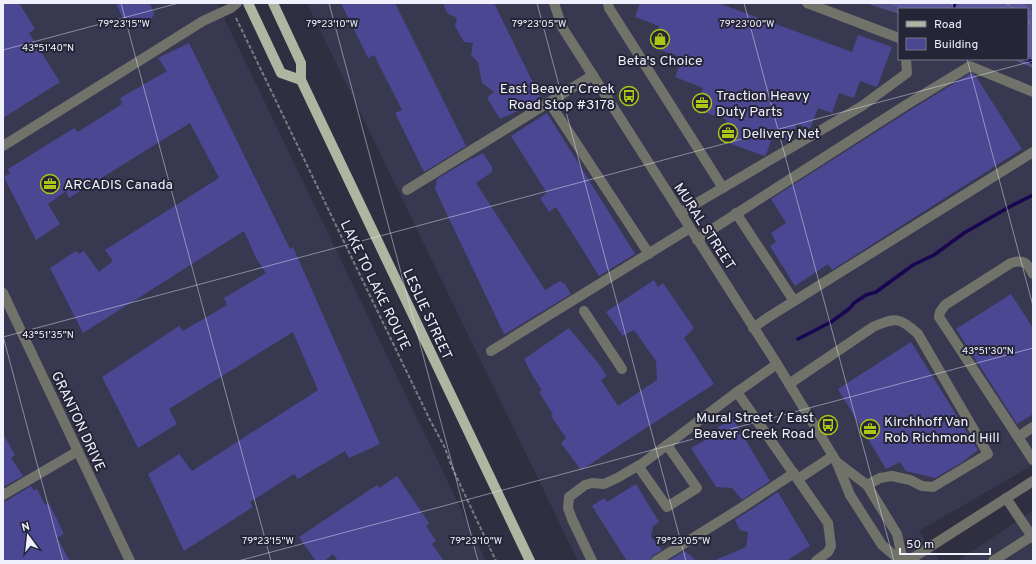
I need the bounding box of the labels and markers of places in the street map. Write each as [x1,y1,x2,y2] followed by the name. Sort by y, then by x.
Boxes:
[649,28,671,50] shop icon: Beta's Choice
[617,53,703,70] place label: Beta's Choice
[500,81,615,114] place label: East Beaver Creek Road Stop #3178
[618,85,640,107] bus stop icon: East Beaver Creek Road Stop #3178
[716,88,810,121] place label: Traction Heavy Duty Parts
[691,92,713,114] office icon: Traction Heavy Duty Parts
[717,122,739,144] office icon: Delivery Net
[742,126,820,143] place label: Delivery Net
[39,173,61,195] office icon: ARCADIS Canada
[64,177,173,194] place label: ARCADIS Canada
[694,410,814,443] place label: Mural Street / East Beaver Creek Road
[817,414,839,436] bus stop icon: Mural Street / East Beaver Creek Road
[884,414,1000,447] place label: Kirchhoff Van Rob Richmond Hill
[859,418,881,440] office icon: Kirchhoff Van Rob Richmond Hill

